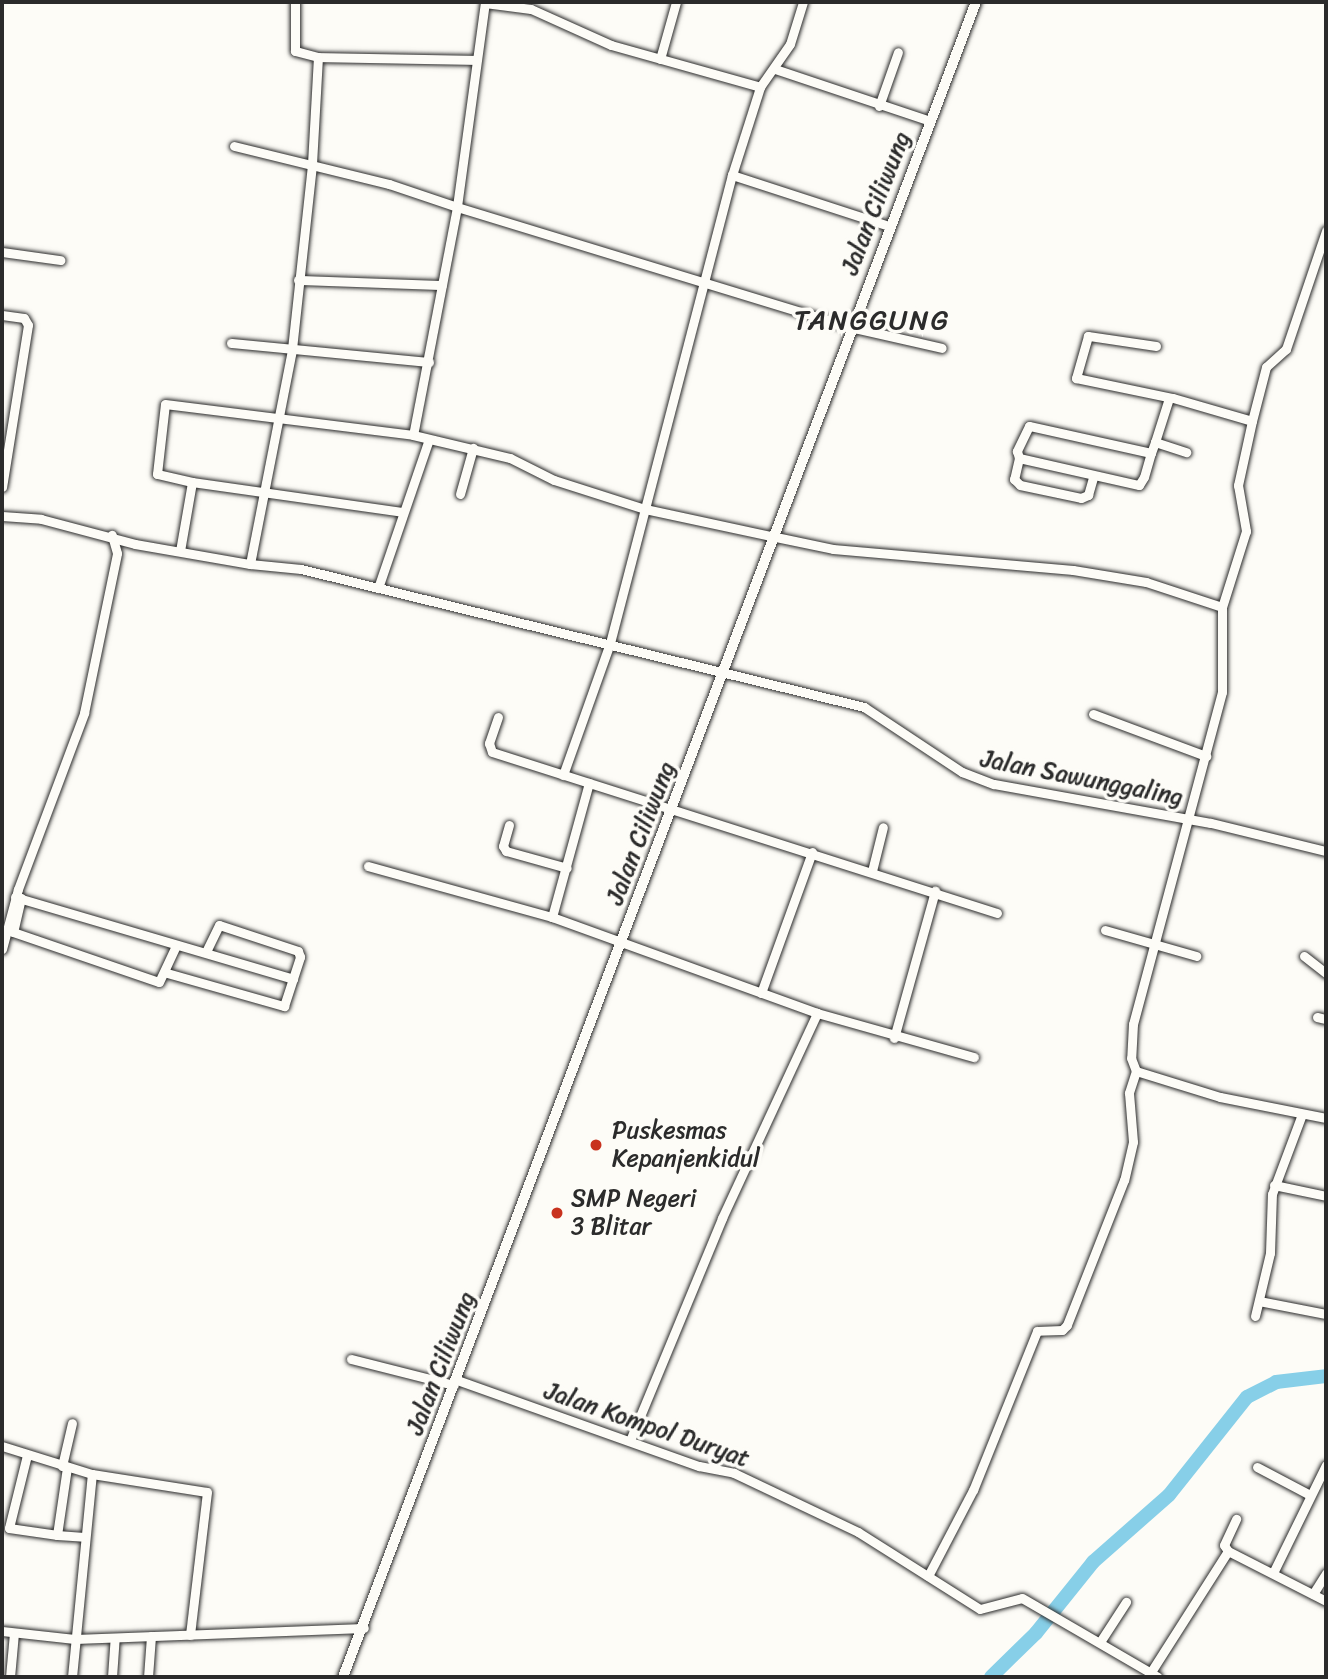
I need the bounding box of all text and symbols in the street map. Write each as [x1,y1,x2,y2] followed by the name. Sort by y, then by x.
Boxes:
[835,127,917,279] street label: Jalan Ciliwung
[795,303,949,337] district label: TANGGUNG
[978,744,1186,812] street label: Jalan Sawunggaling
[600,757,682,909] street label: Jalan Ciliwung
[612,1117,760,1173] place label: Puskesmas Kepanjenkidul
[586,1135,606,1155] marker: Puskesmas Kepanjenkidul
[571,1185,696,1241] place label: SMP Negeri 3 Blitar
[549,1205,565,1221] marker: SMP Negeri 3 Blitar
[400,1287,482,1439] street label: Jalan Ciliwung
[540,1376,754,1474] street label: Jalan Kompol Duryat

